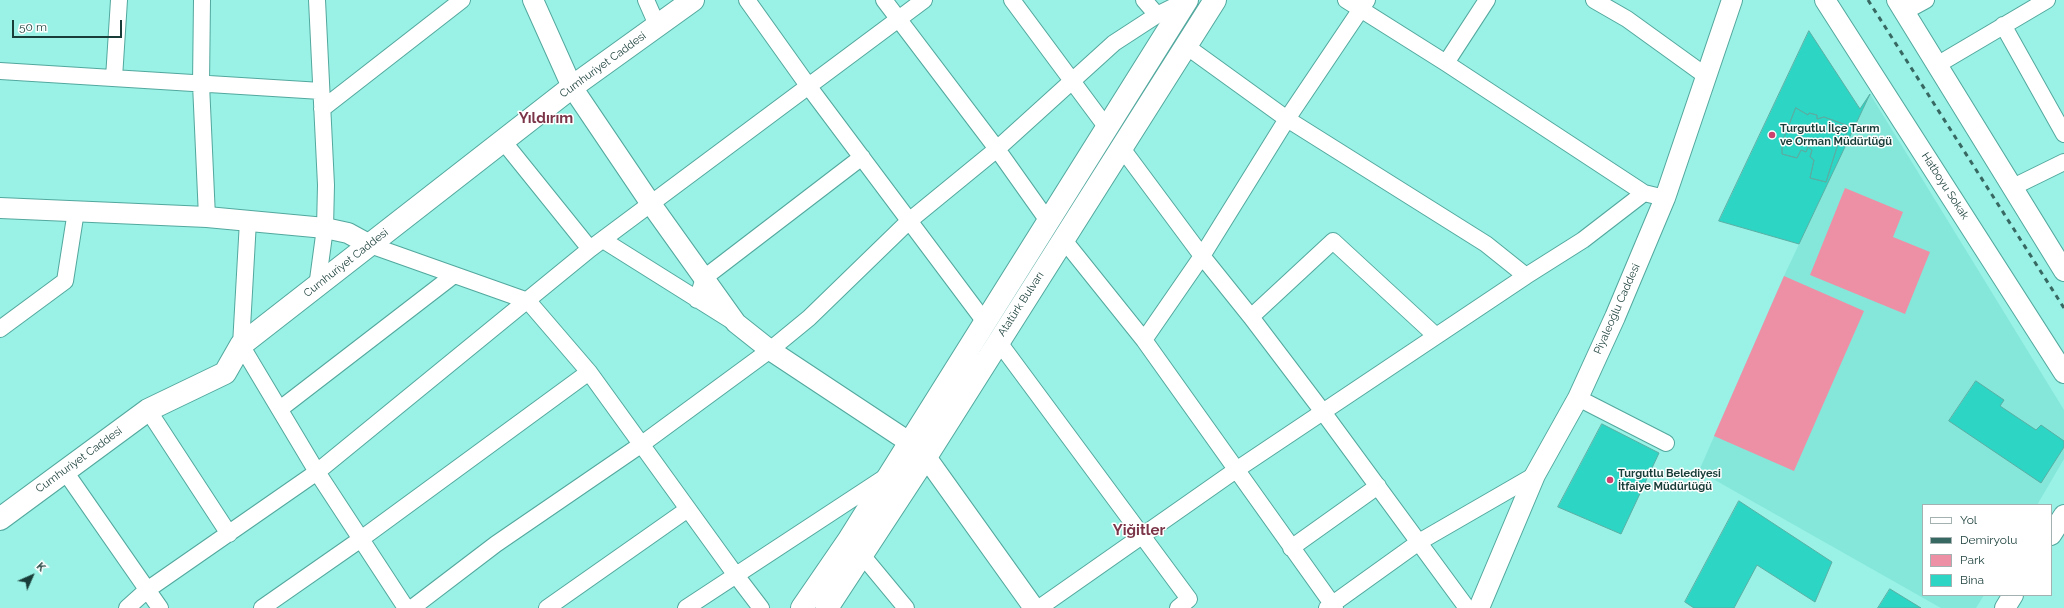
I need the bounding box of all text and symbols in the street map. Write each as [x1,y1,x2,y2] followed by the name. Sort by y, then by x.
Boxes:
[14,12,124,38] scale bar
[19,20,47,34] text: 50 m
[557,29,649,101] street label: Cumhuriyet Caddesi
[519,109,573,127] district label: Yıldırım
[1780,122,1892,148] place label: Turgutlu İlçe Tarım ve Orman Müdürlüğü
[1767,130,1777,140] marker: Turgutlu İlçe Tarım ve Orman Müdürlüğü
[1919,150,1971,222] street label: Hatboyu Sokak
[301,226,391,300] street label: Cumhuriyet Caddesi
[1591,262,1643,356] street label: Piyaleoğlu Caddesi
[995,269,1047,339] street label: Atatürk Bulvarı
[33,424,125,496] street label: Cumhuriyet Caddesi
[1618,467,1721,493] place label: Turgutlu Belediyesi İtfaiye Müdürlüğü
[1605,475,1615,485] marker: Turgutlu Belediyesi İtfaiye Müdürlüğü
[1922,504,2052,596] legend
[1960,513,1977,527] text: Yol
[1113,521,1165,539] district label: Yiğitler
[1960,533,2017,547] text: Demiryolu
[1960,553,1985,567] text: Park
[12,556,52,596] north arrow
[34,560,48,574] text: K
[1960,573,1984,587] text: Bina

